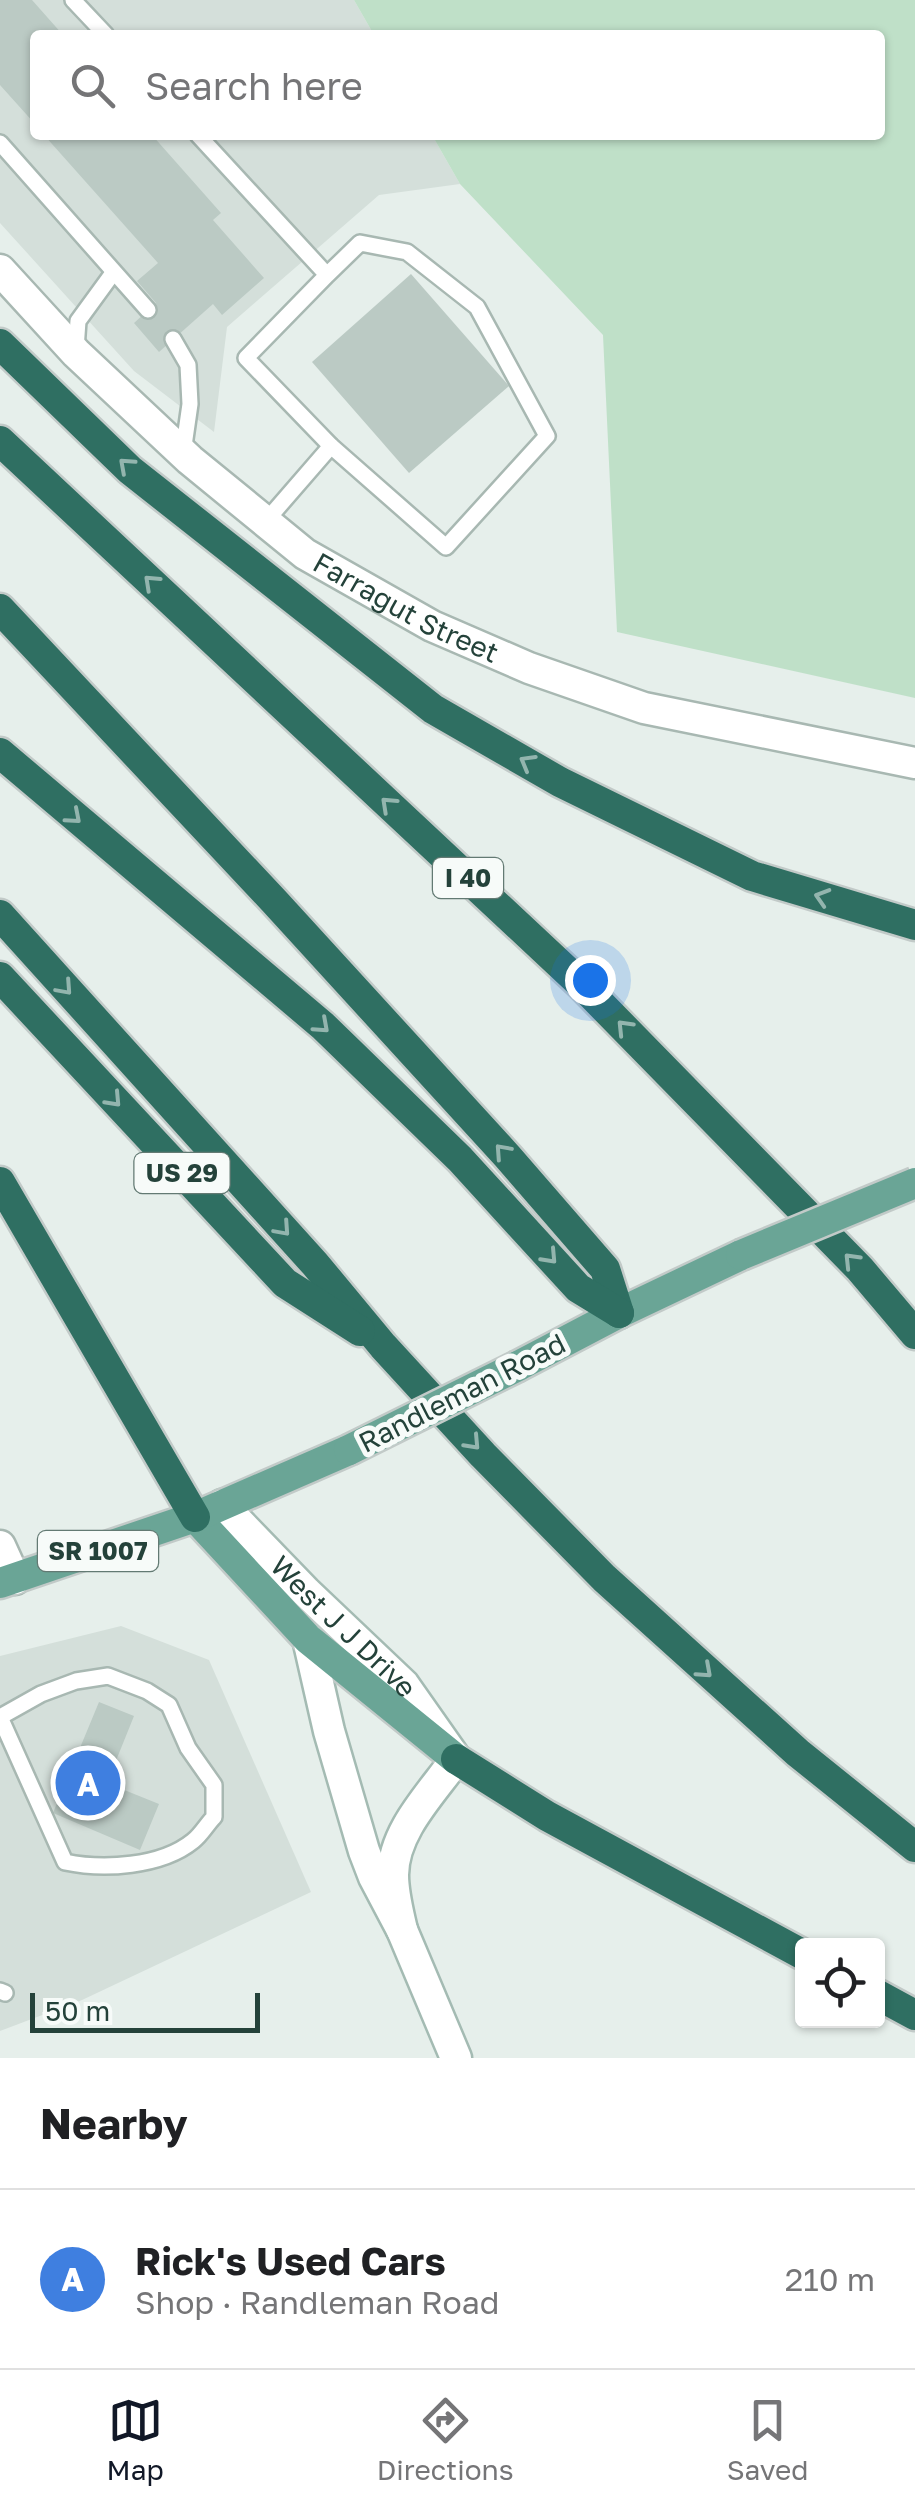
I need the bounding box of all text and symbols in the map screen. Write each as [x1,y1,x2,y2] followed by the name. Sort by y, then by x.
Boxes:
[30,30,885,140] search box
[65,58,120,113] icon: search
[145,63,363,108] text: Search here
[119,459,138,477] one-way arrow
[308,545,504,669] street label: Farragut Street
[144,576,163,594] one-way arrow
[520,755,538,775] one-way arrow
[382,798,400,816] one-way arrow
[62,806,80,824] one-way arrow
[433,858,503,898] road number: I 40
[814,888,831,909] one-way arrow
[565,955,616,1006] your location
[54,976,72,995] one-way arrow
[310,1014,329,1032] one-way arrow
[618,1021,636,1039] one-way arrow
[102,1088,120,1106] one-way arrow
[496,1144,514,1163] one-way arrow
[134,1153,230,1193] road number: US 29
[271,1217,289,1236] one-way arrow
[539,1246,557,1264] one-way arrow
[845,1253,863,1272] one-way arrow
[353,1326,571,1459] street label: Randleman Road
[461,1431,479,1450] one-way arrow
[38,1531,158,1571] road number: SR 1007
[264,1549,424,1703] street label: West J J Drive
[693,1659,712,1677] one-way arrow
[56,1746,120,1820] pin: A
[795,1938,885,2028] map controls
[795,1938,885,2028] button: locate
[30,1988,260,2032] scale bar
[45,1994,110,2027] text: 50 m
[40,2098,188,2148] text: Nearby
[135,2238,446,2283] text: Rick's Used Cars
[61,2260,84,2298] text: A
[785,2260,875,2298] text: 210 m
[135,2283,499,2321] text: Shop · Randleman Road
[107,2393,164,2486] tab: Map
[377,2393,514,2486] tab: Directions
[727,2393,808,2486] tab: Saved

